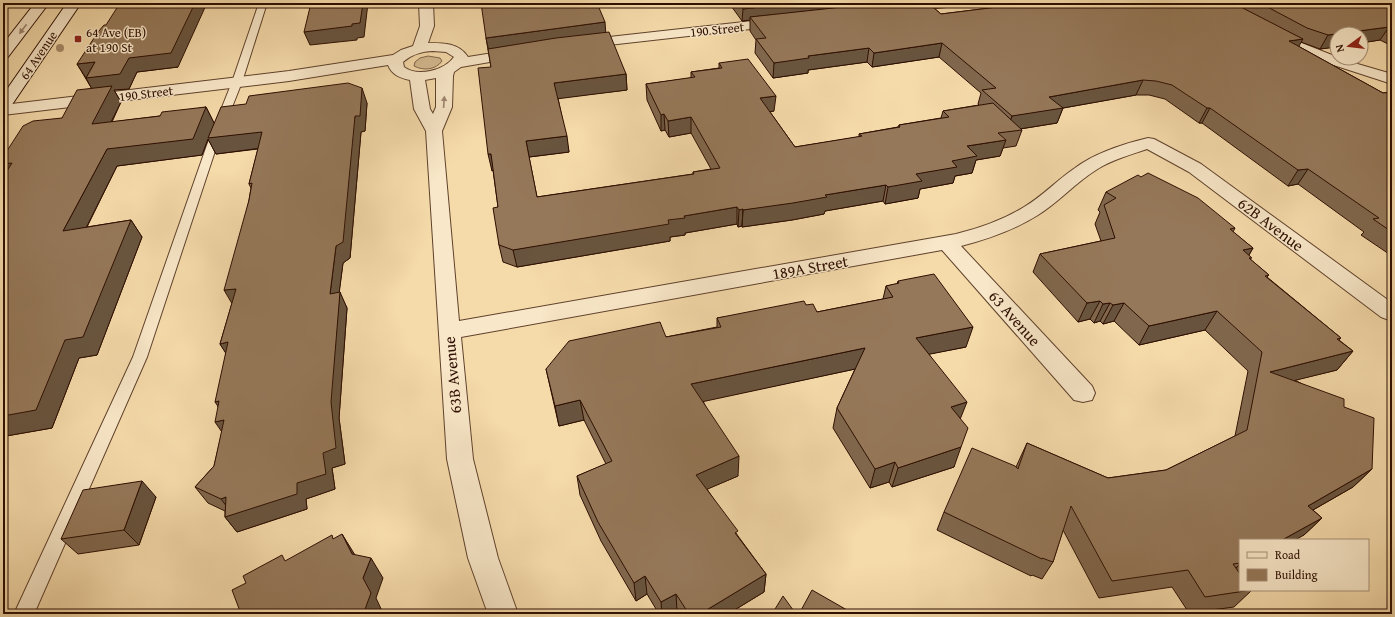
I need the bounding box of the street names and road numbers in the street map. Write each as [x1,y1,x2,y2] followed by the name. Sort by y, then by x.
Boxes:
[689,17,746,42] street label: 190 Street
[15,27,62,84] street label: 64 Avenue
[118,81,175,106] street label: 190 Street
[1233,191,1309,257] street label: 62B Avenue
[770,248,850,285] street label: 189A Street
[983,285,1047,351] street label: 63 Avenue
[437,336,467,414] street label: 63B Avenue

